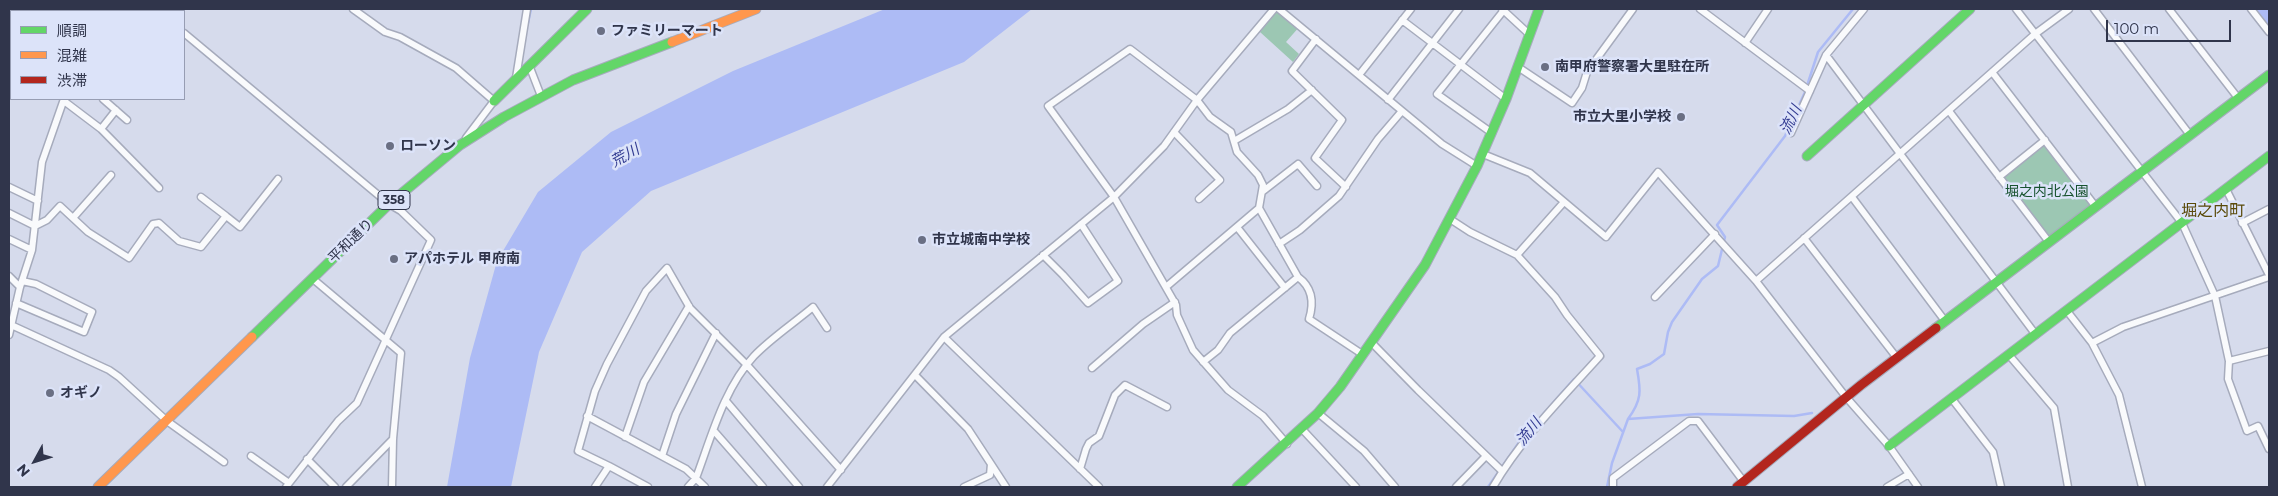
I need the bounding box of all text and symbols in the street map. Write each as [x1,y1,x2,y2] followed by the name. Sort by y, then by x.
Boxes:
[10,10,185,100] legend
[2108,10,2233,42] scale bar
[2114,19,2159,38] text: 100 m
[57,21,87,40] text: 順調
[611,23,723,39] place label: ファミリーマート
[595,25,607,37] marker: ファミリーマート
[57,46,87,65] text: 混雑
[1555,59,1709,75] place label: 南甲府警察署大里駐在所
[1539,61,1551,73] marker: 南甲府警察署大里駐在所
[57,71,87,90] text: 渋滞
[1776,103,1806,137] water label: 流川
[1573,109,1671,125] place label: 市立大里小学校
[1675,111,1687,123] marker: 市立大里小学校
[400,138,456,154] place label: ローソン
[384,140,396,152] marker: ローソン
[608,141,642,171] water label: 荒川
[2005,184,2089,200] park label: 堀之内北公園
[378,190,410,210] road number: 358
[2181,201,2245,221] district label: 堀之内町
[325,216,377,266] street label: 平和通り
[932,232,1030,248] place label: 市立城南中学校
[916,234,928,246] marker: 市立城南中学校
[404,251,520,267] place label: アパホテル 甲府南
[388,253,400,265] marker: アパホテル 甲府南
[60,385,102,401] place label: オギノ
[44,387,56,399] marker: オギノ
[1513,415,1545,449] water label: 流川
[10,436,60,486] north arrow
[13,460,34,480] text: N

